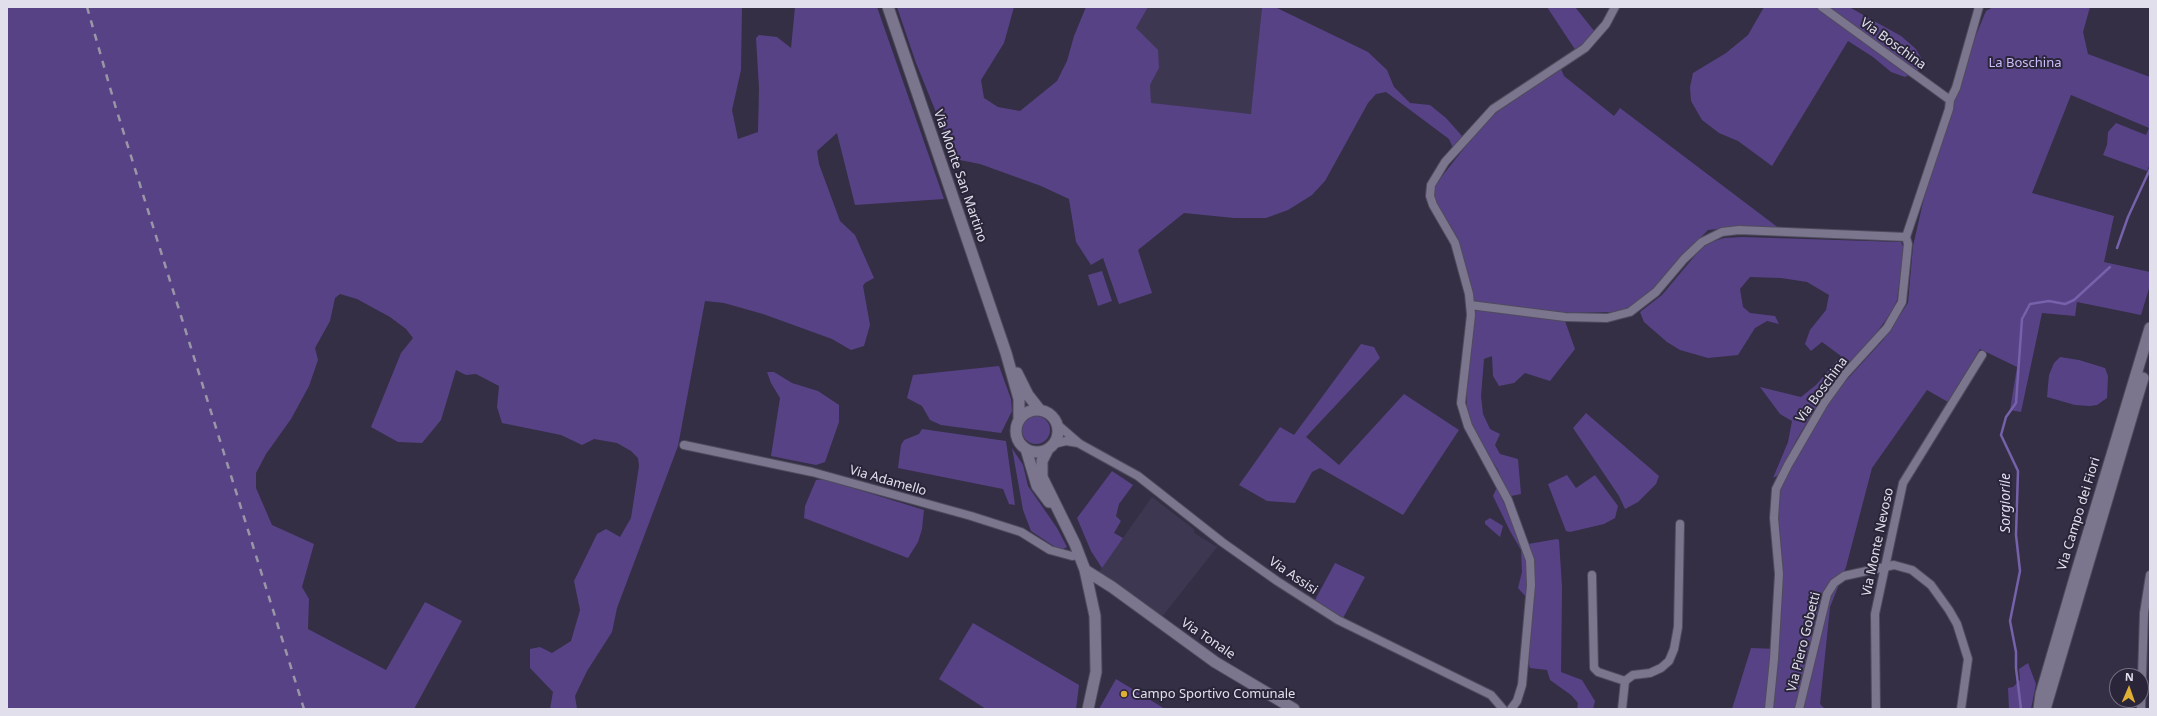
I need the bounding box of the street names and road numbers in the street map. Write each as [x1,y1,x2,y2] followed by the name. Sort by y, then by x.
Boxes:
[1857,15,1929,73] street label: Via Boschina
[930,108,990,244] street label: Via Monte San Martino
[1793,354,1851,426] street label: Via Boschina
[2054,456,2104,572] street label: Via Campo dei Fiori
[848,463,928,499] street label: Via Adamello
[1859,486,1897,598] street label: Via Monte Nevoso
[1266,554,1320,598] street label: Via Assisi
[1784,591,1824,693] street label: Via Piero Gobetti
[1178,615,1238,663] street label: Via Tonale

